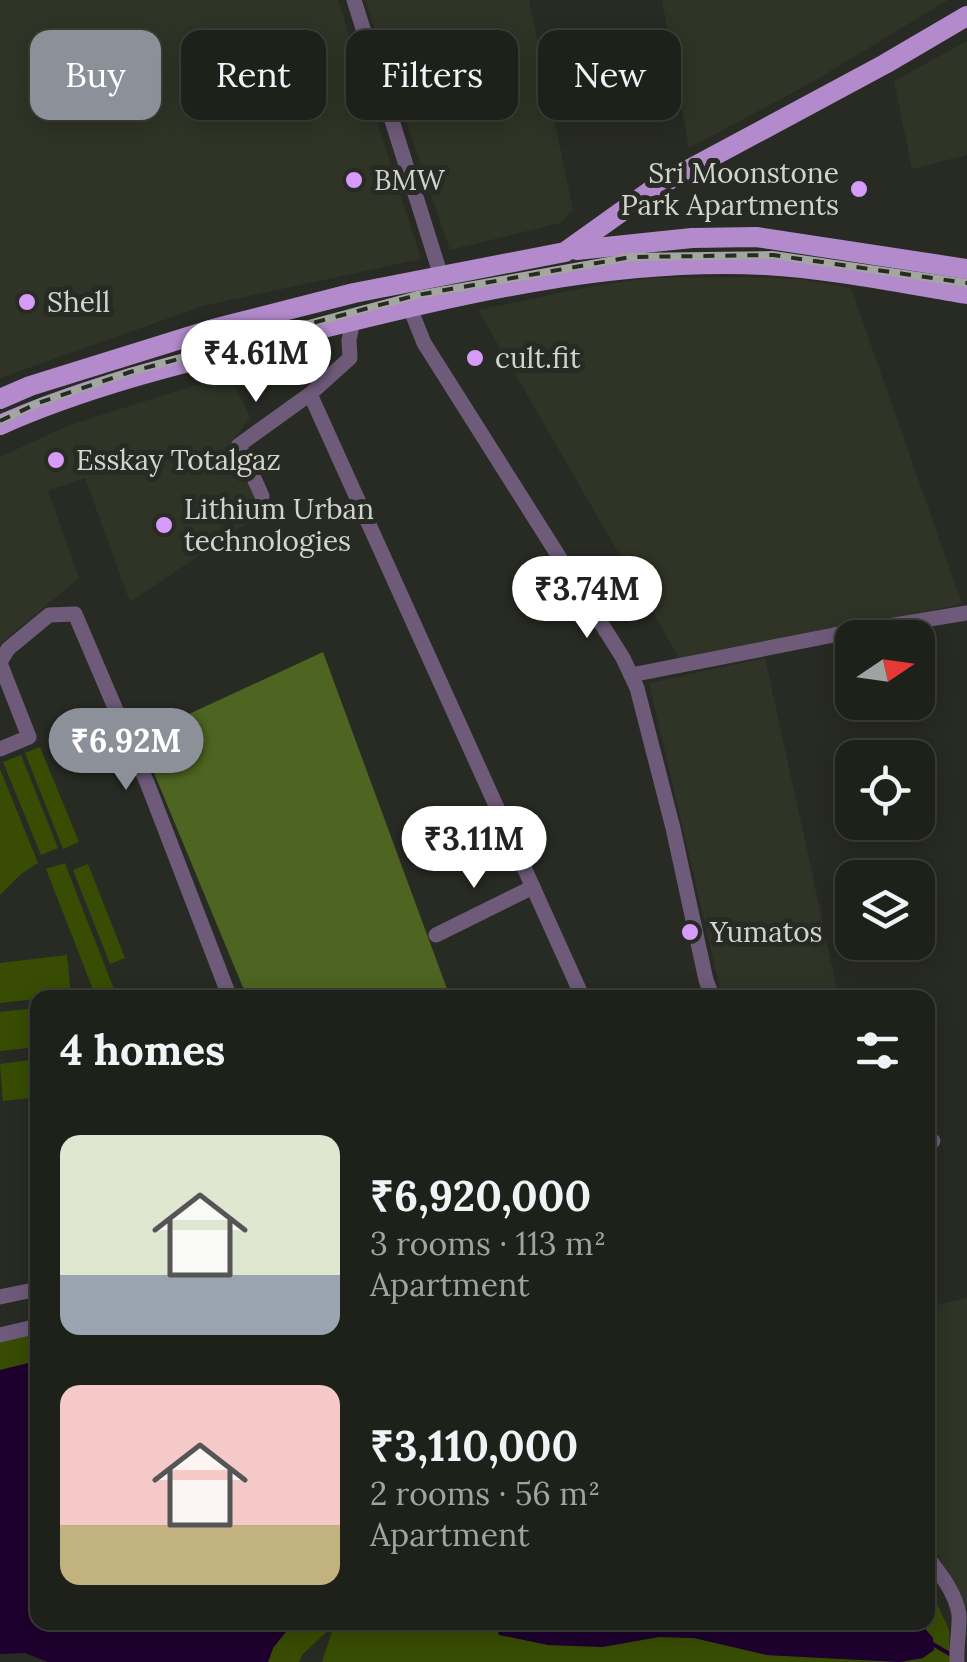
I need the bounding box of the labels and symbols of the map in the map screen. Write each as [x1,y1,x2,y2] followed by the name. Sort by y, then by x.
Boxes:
[621,155,839,223] place label: Sri Moonstone Park Apartments
[374,162,446,198] place label: BMW
[343,169,365,191] marker: BMW
[848,178,870,200] marker: Sri Moonstone Park Apartments
[47,284,110,320] place label: Shell
[16,291,38,313] marker: Shell
[175,320,337,405] pin: ₹4.61M
[495,340,581,376] place label: cult.fit
[464,347,486,369] marker: cult.fit
[76,442,281,478] place label: Esskay Totalgaz
[45,449,67,471] marker: Esskay Totalgaz
[184,491,374,559] place label: Lithium Urban technologies
[153,514,175,536] marker: Lithium Urban technologies
[506,556,668,641] pin: ₹3.74M
[835,620,935,720] north arrow
[45,708,207,793] pin: ₹6.92M
[393,806,555,891] pin: ₹3.11M
[709,914,823,950] place label: Yumatos
[679,921,701,943] marker: Yumatos

